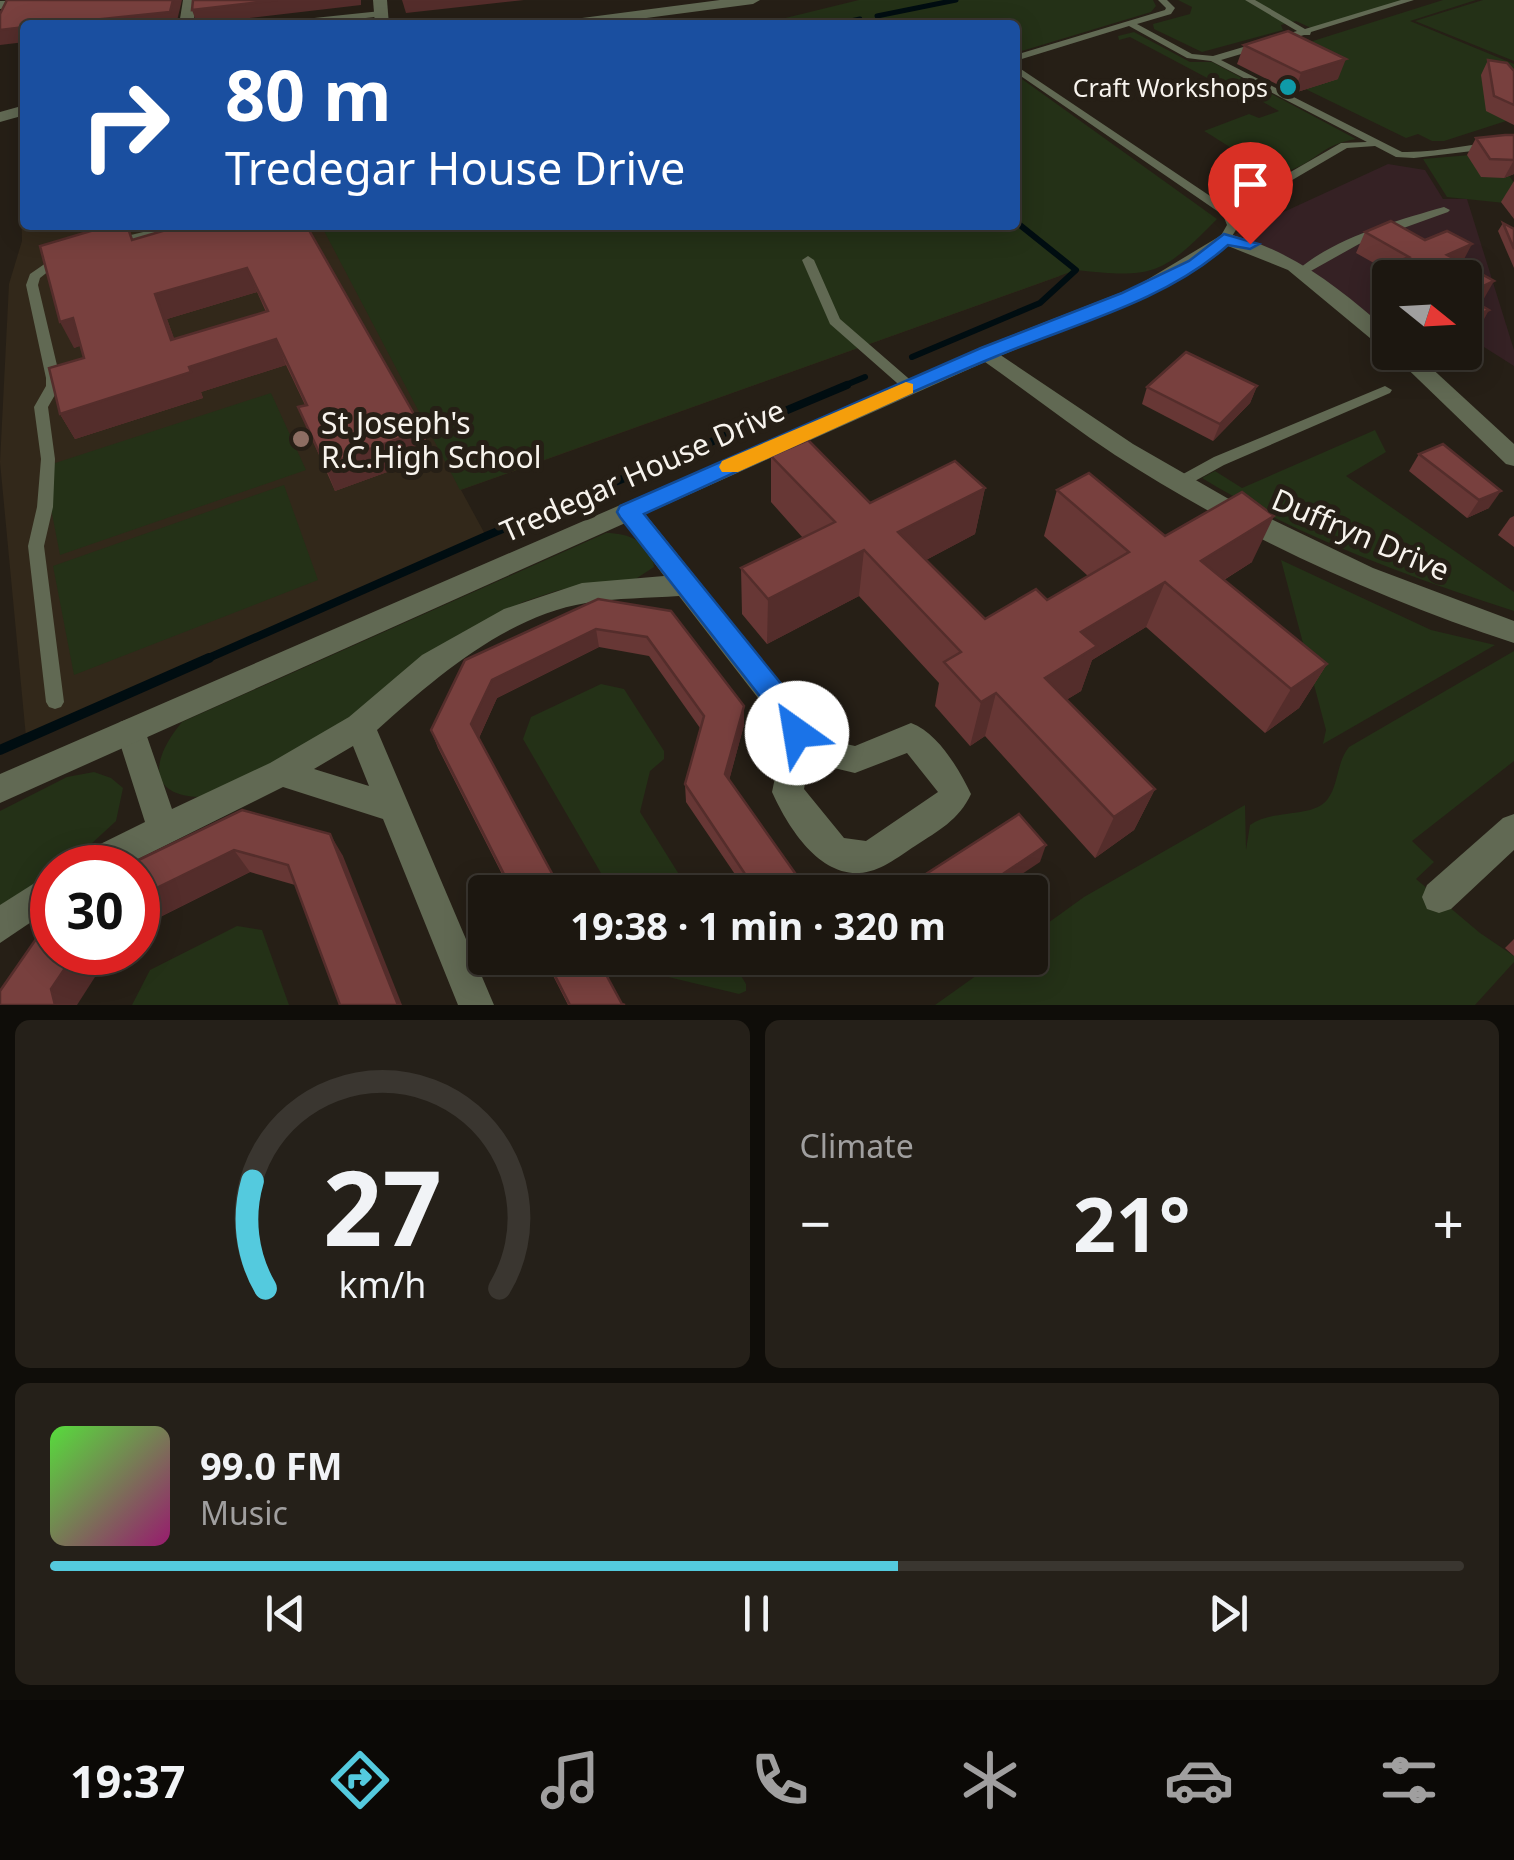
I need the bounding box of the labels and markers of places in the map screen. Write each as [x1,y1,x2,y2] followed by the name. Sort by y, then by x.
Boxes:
[1073,70,1268,104] place label: Craft Workshops
[1277,76,1299,98] marker: Craft Workshops
[1208,142,1293,245] pin
[321,402,541,477] place label: St Joseph's R.C.High School
[290,428,312,450] marker: St Joseph's R.C.High School

